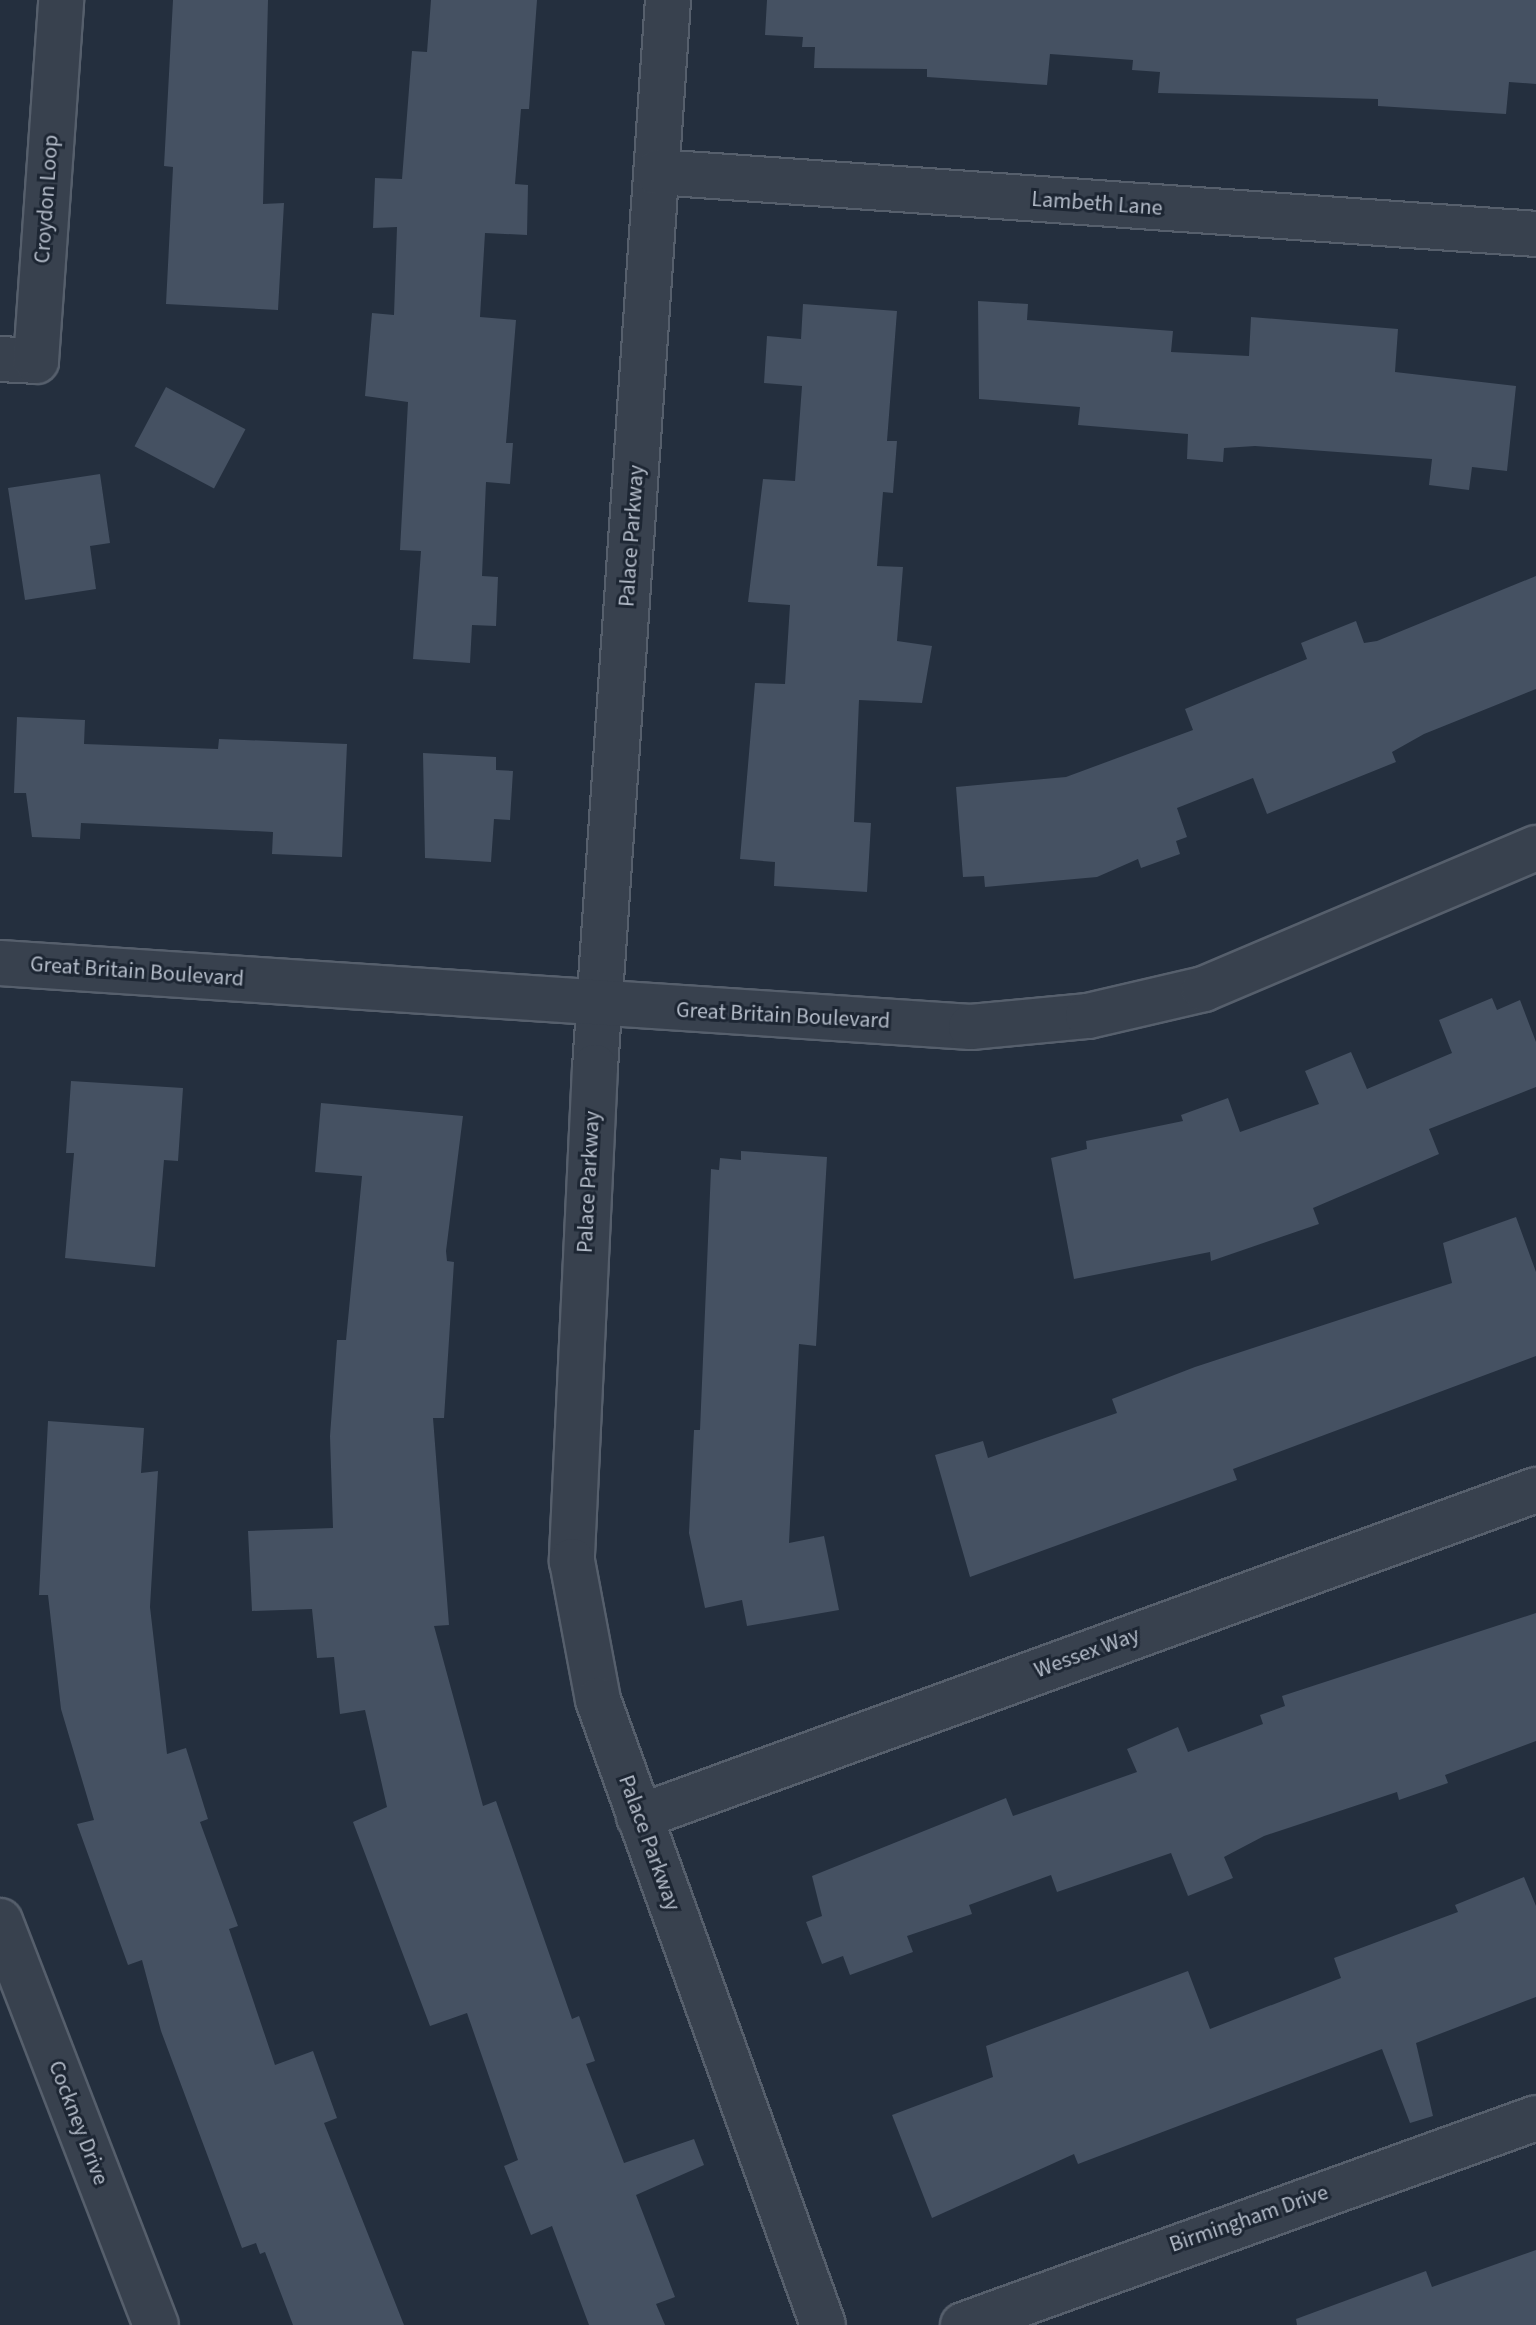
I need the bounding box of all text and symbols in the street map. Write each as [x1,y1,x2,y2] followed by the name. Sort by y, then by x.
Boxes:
[29,134,65,264] street label: Croydon Loop
[1031,186,1163,222] street label: Lambeth Lane
[614,464,650,608] street label: Palace Parkway
[29,951,245,993] street label: Great Britain Boulevard
[675,997,891,1035] street label: Great Britain Boulevard
[572,1110,606,1254] street label: Palace Parkway
[1031,1622,1143,1684] street label: Wessex Way
[612,1772,686,1914] street label: Palace Parkway
[42,2057,114,2189] street label: Cockney Drive
[1166,2179,1332,2259] street label: Birmingham Drive

